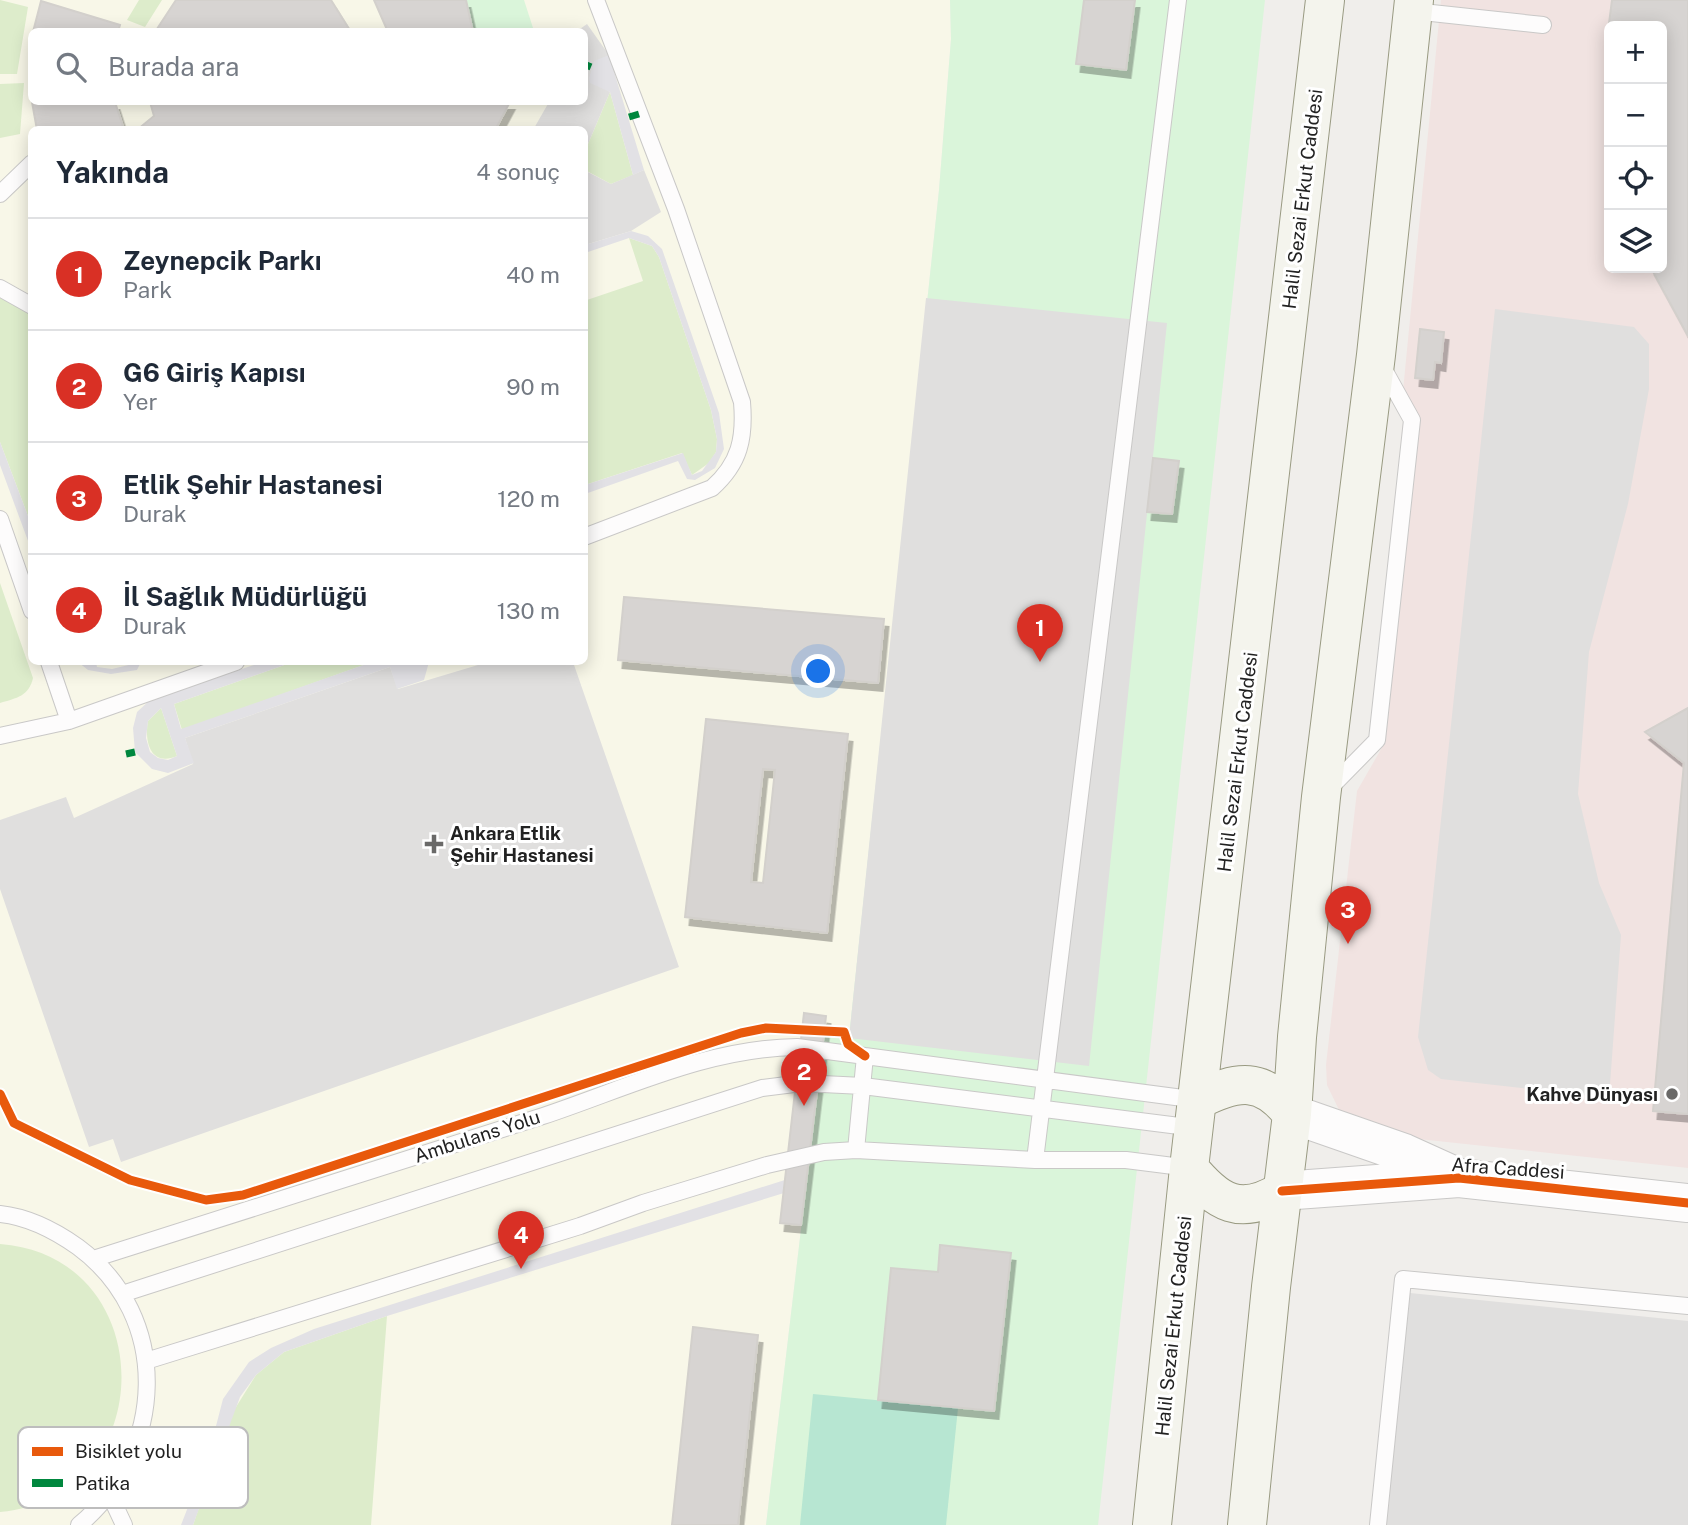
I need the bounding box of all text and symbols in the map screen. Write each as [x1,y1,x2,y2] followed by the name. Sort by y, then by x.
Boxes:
[1604,21,1667,273] map controls
[1604,21,1667,84] button: +
[28,28,588,105] search box
[52,48,90,86] icon: search
[108,51,239,82] text: Burada ara
[1604,84,1667,147] button: −
[1278,88,1326,310] street label: Halil Sezai Erkut Caddesi
[1604,147,1667,210] button: locate
[56,154,169,190] text: Yakında
[476,158,560,185] text: 4 sonuç
[1604,210,1667,273] button: layers
[123,245,322,276] text: Zeynepcik Parkı
[74,261,84,288] text: 1
[506,261,560,288] text: 40 m
[123,276,172,303] text: Park
[123,357,306,388] text: G6 Giriş Kapısı
[72,373,86,400] text: 2
[506,373,560,400] text: 90 m
[123,388,158,415] text: Yer
[123,469,383,500] text: Etlik Şehir Hastanesi
[71,485,87,512] text: 3
[497,485,560,512] text: 120 m
[123,500,187,527] text: Durak
[123,581,367,612] text: İl Sağlık Müdürlüğü
[71,597,87,624] text: 4
[497,597,560,624] text: 130 m
[1017,604,1063,662] pin: 1
[123,612,187,639] text: Durak
[1213,651,1261,873] street label: Halil Sezai Erkut Caddesi
[801,654,835,688] your location
[450,822,594,866] place label: Ankara Etlik Şehir Hastanesi
[424,834,444,854] marker: Ankara Etlik Şehir Hastanesi
[1325,886,1371,944] pin: 3
[781,1048,827,1106] pin: 2
[1526,1083,1658,1105] place label: Kahve Dünyası
[1664,1086,1680,1102] marker: Kahve Dünyası
[411,1105,543,1167] street label: Ambulans Yolu
[1451,1153,1565,1183] street label: Afra Caddesi
[498,1211,544,1269] pin: 4
[1150,1215,1196,1437] street label: Halil Sezai Erkut Caddesi
[18,1427,248,1508] legend
[75,1440,182,1462] text: Bisiklet yolu
[75,1472,130,1494] text: Patika

